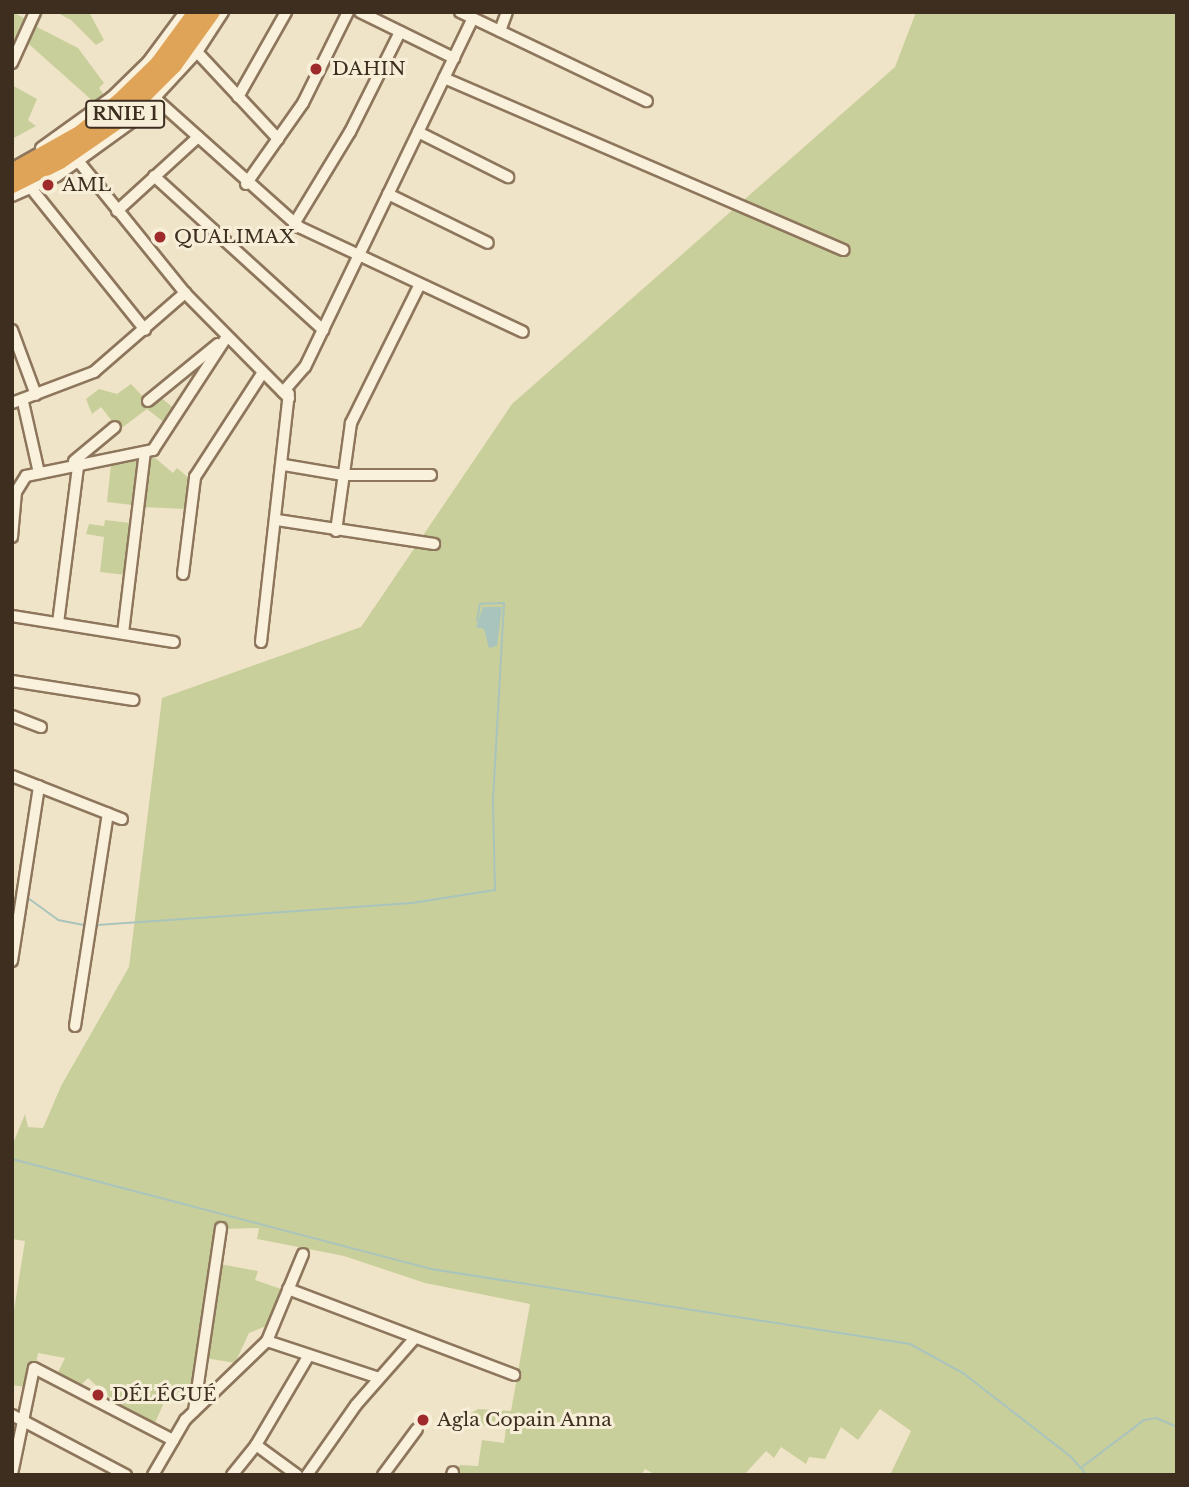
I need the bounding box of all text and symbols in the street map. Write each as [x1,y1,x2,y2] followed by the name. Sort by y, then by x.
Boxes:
[332,58,406,80] place label: DAHIN
[306,59,326,79] marker: DAHIN
[85,100,165,128] road number: RNIE 1
[62,174,111,196] place label: AML
[40,177,56,193] marker: AML
[174,226,295,248] place label: QUALIMAX
[152,229,168,245] marker: QUALIMAX
[112,1384,217,1406] place label: DÉLÉGUÉ
[90,1387,106,1403] marker: DÉLÉGUÉ
[437,1409,613,1431] place label: Agla Copain Anna
[415,1412,431,1428] marker: Agla Copain Anna

